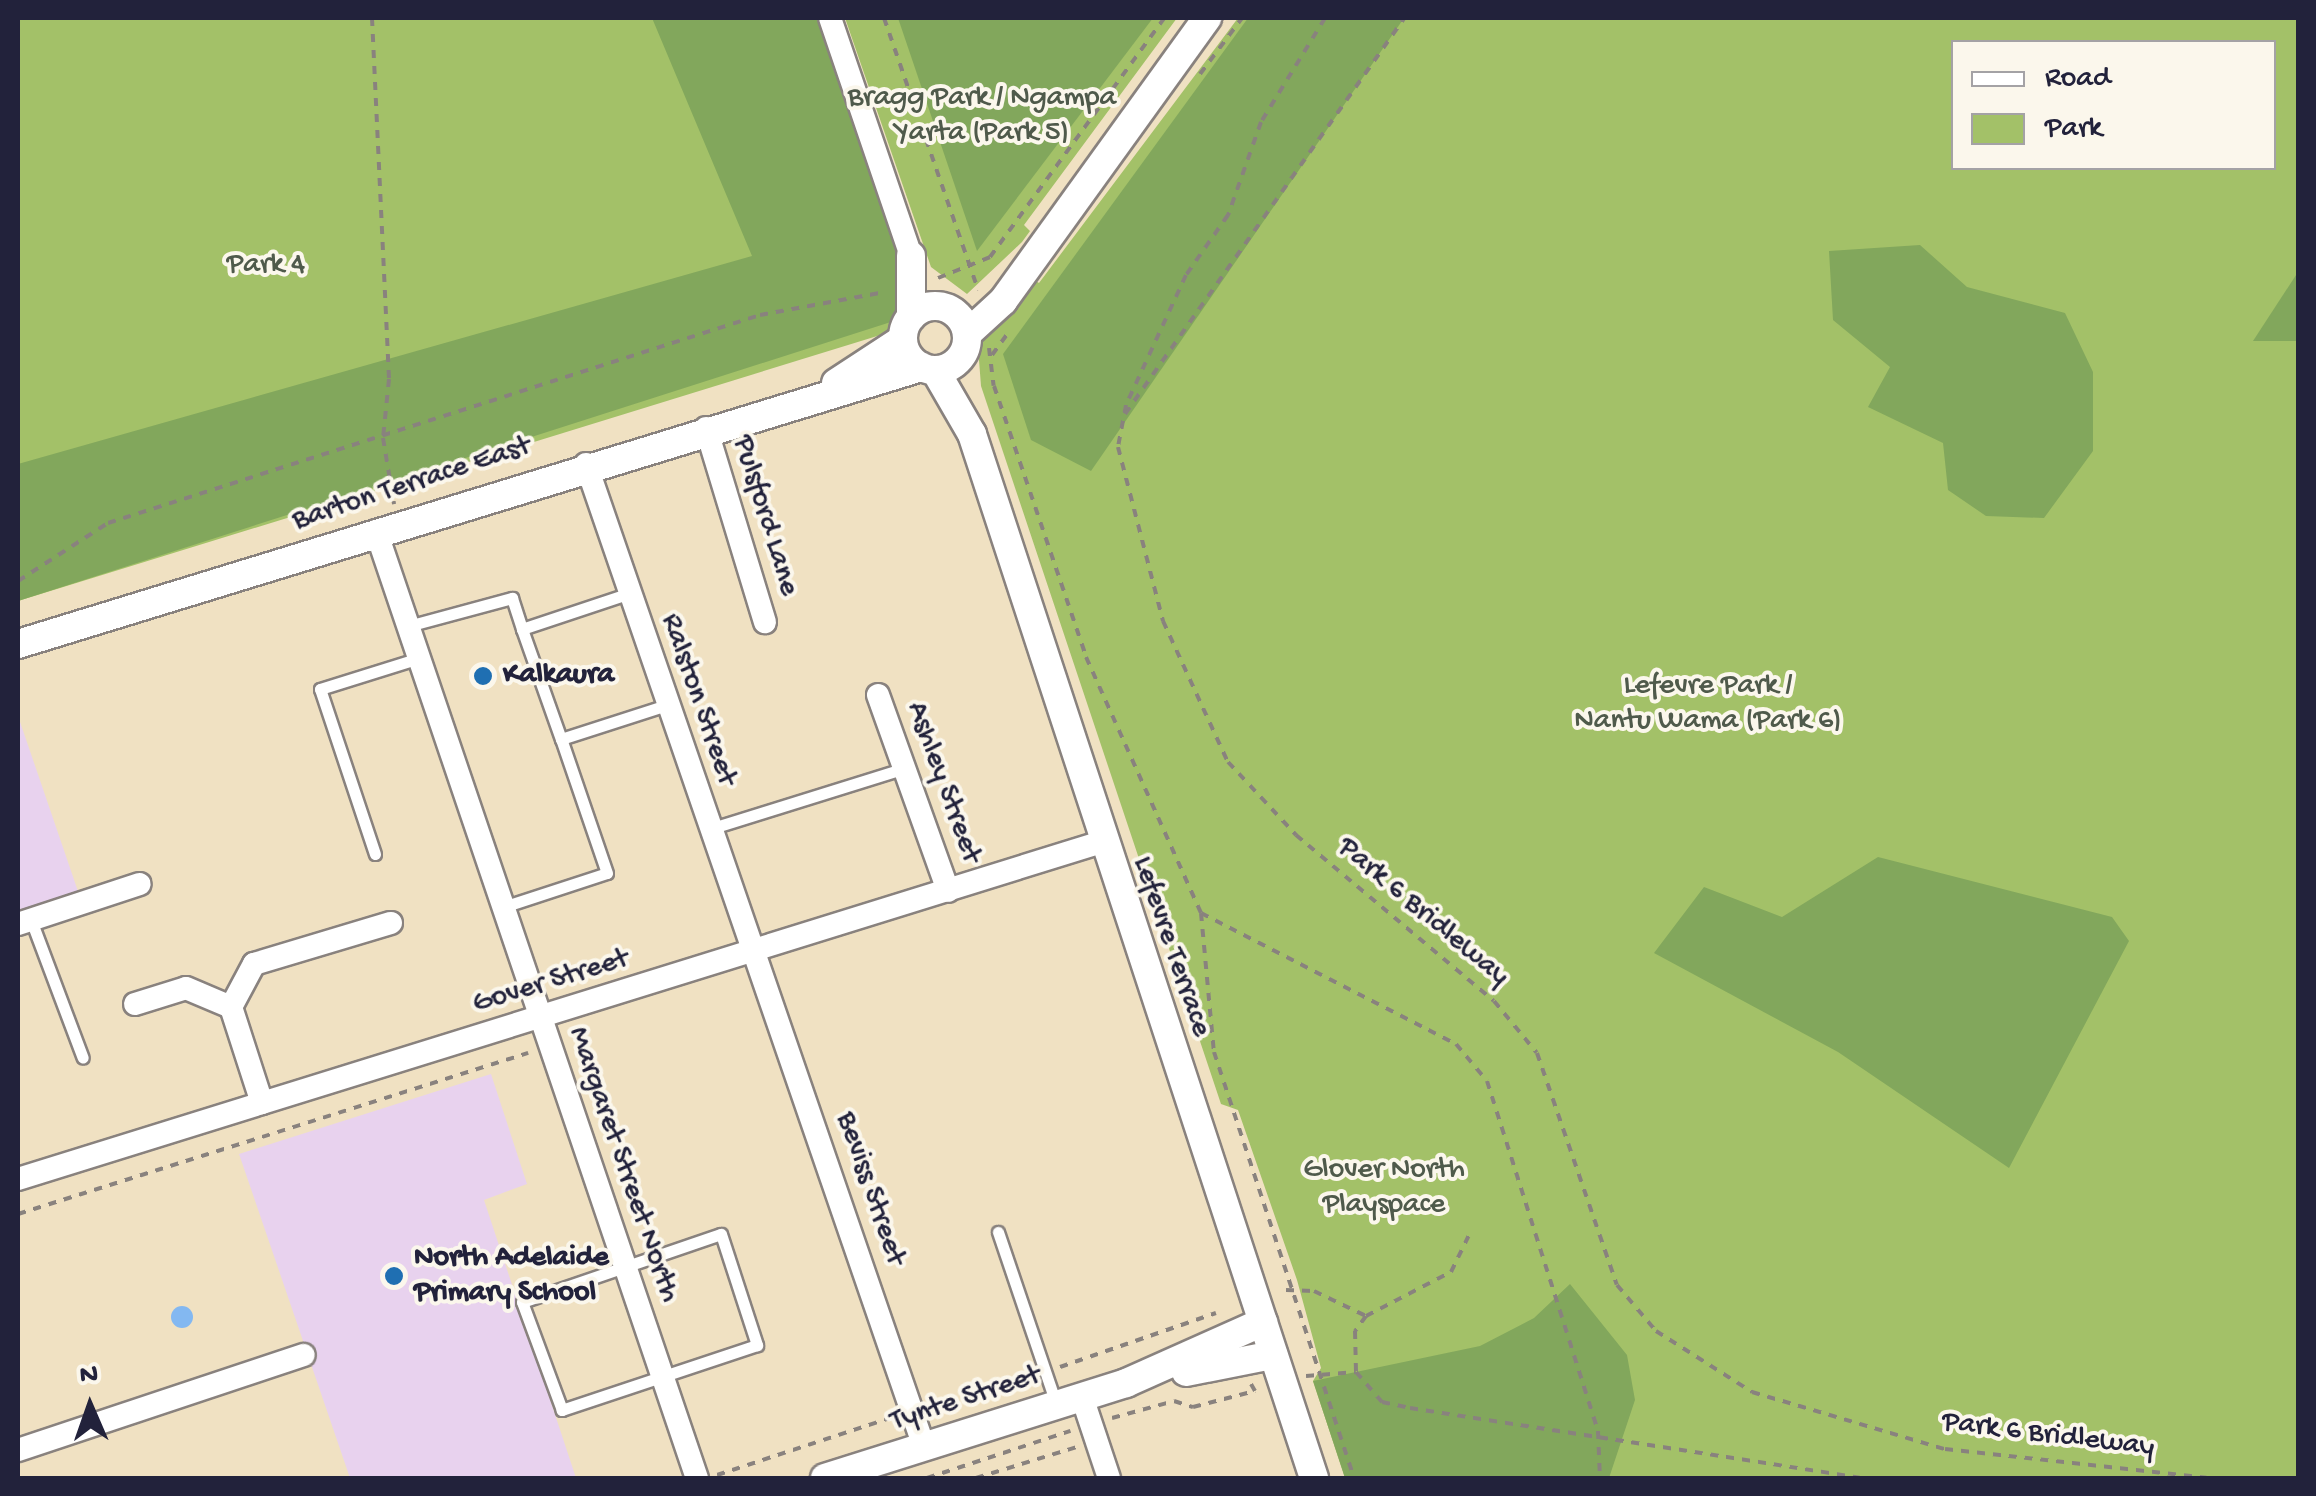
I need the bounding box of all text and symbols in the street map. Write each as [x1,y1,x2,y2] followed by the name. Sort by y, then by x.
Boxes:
[1951,40,2276,170] legend
[2045,62,2111,97] text: Road
[848,81,1116,152] park label: Bragg Park / Ngampa Yarta (Park 5)
[2045,112,2102,147] text: Park
[227,248,305,284] park label: Park 4
[288,430,536,540] street label: Barton Terrace East
[723,431,805,601] street label: Pulsford Lane
[651,609,743,791] street label: Ralston Street
[503,658,614,694] place label: Kalkaura
[472,665,494,687] marker: Kalkaura
[1574,669,1842,740] park label: Lefevre Park / Nantu Wama (Park 6)
[896,698,988,868] street label: Ashley Street
[1329,831,1515,995] street label: Park 6 Bridleway
[1122,852,1218,1042] street label: Lefevre Terrace
[469,942,633,1024] street label: Gover Street
[558,1023,686,1307] street label: Margaret Street North
[826,1108,912,1270] street label: Beviss Street
[1303,1153,1465,1224] park label: Glover North Playspace
[414,1241,609,1312] place label: North Adelaide Primary School
[383,1265,405,1287] marker: North Adelaide Primary School
[40,1356,140,1456] north arrow
[79,1359,99,1392] text: N
[887,1359,1045,1441] street label: Tynte Street
[1940,1405,2156,1467] street label: Park 6 Bridleway

